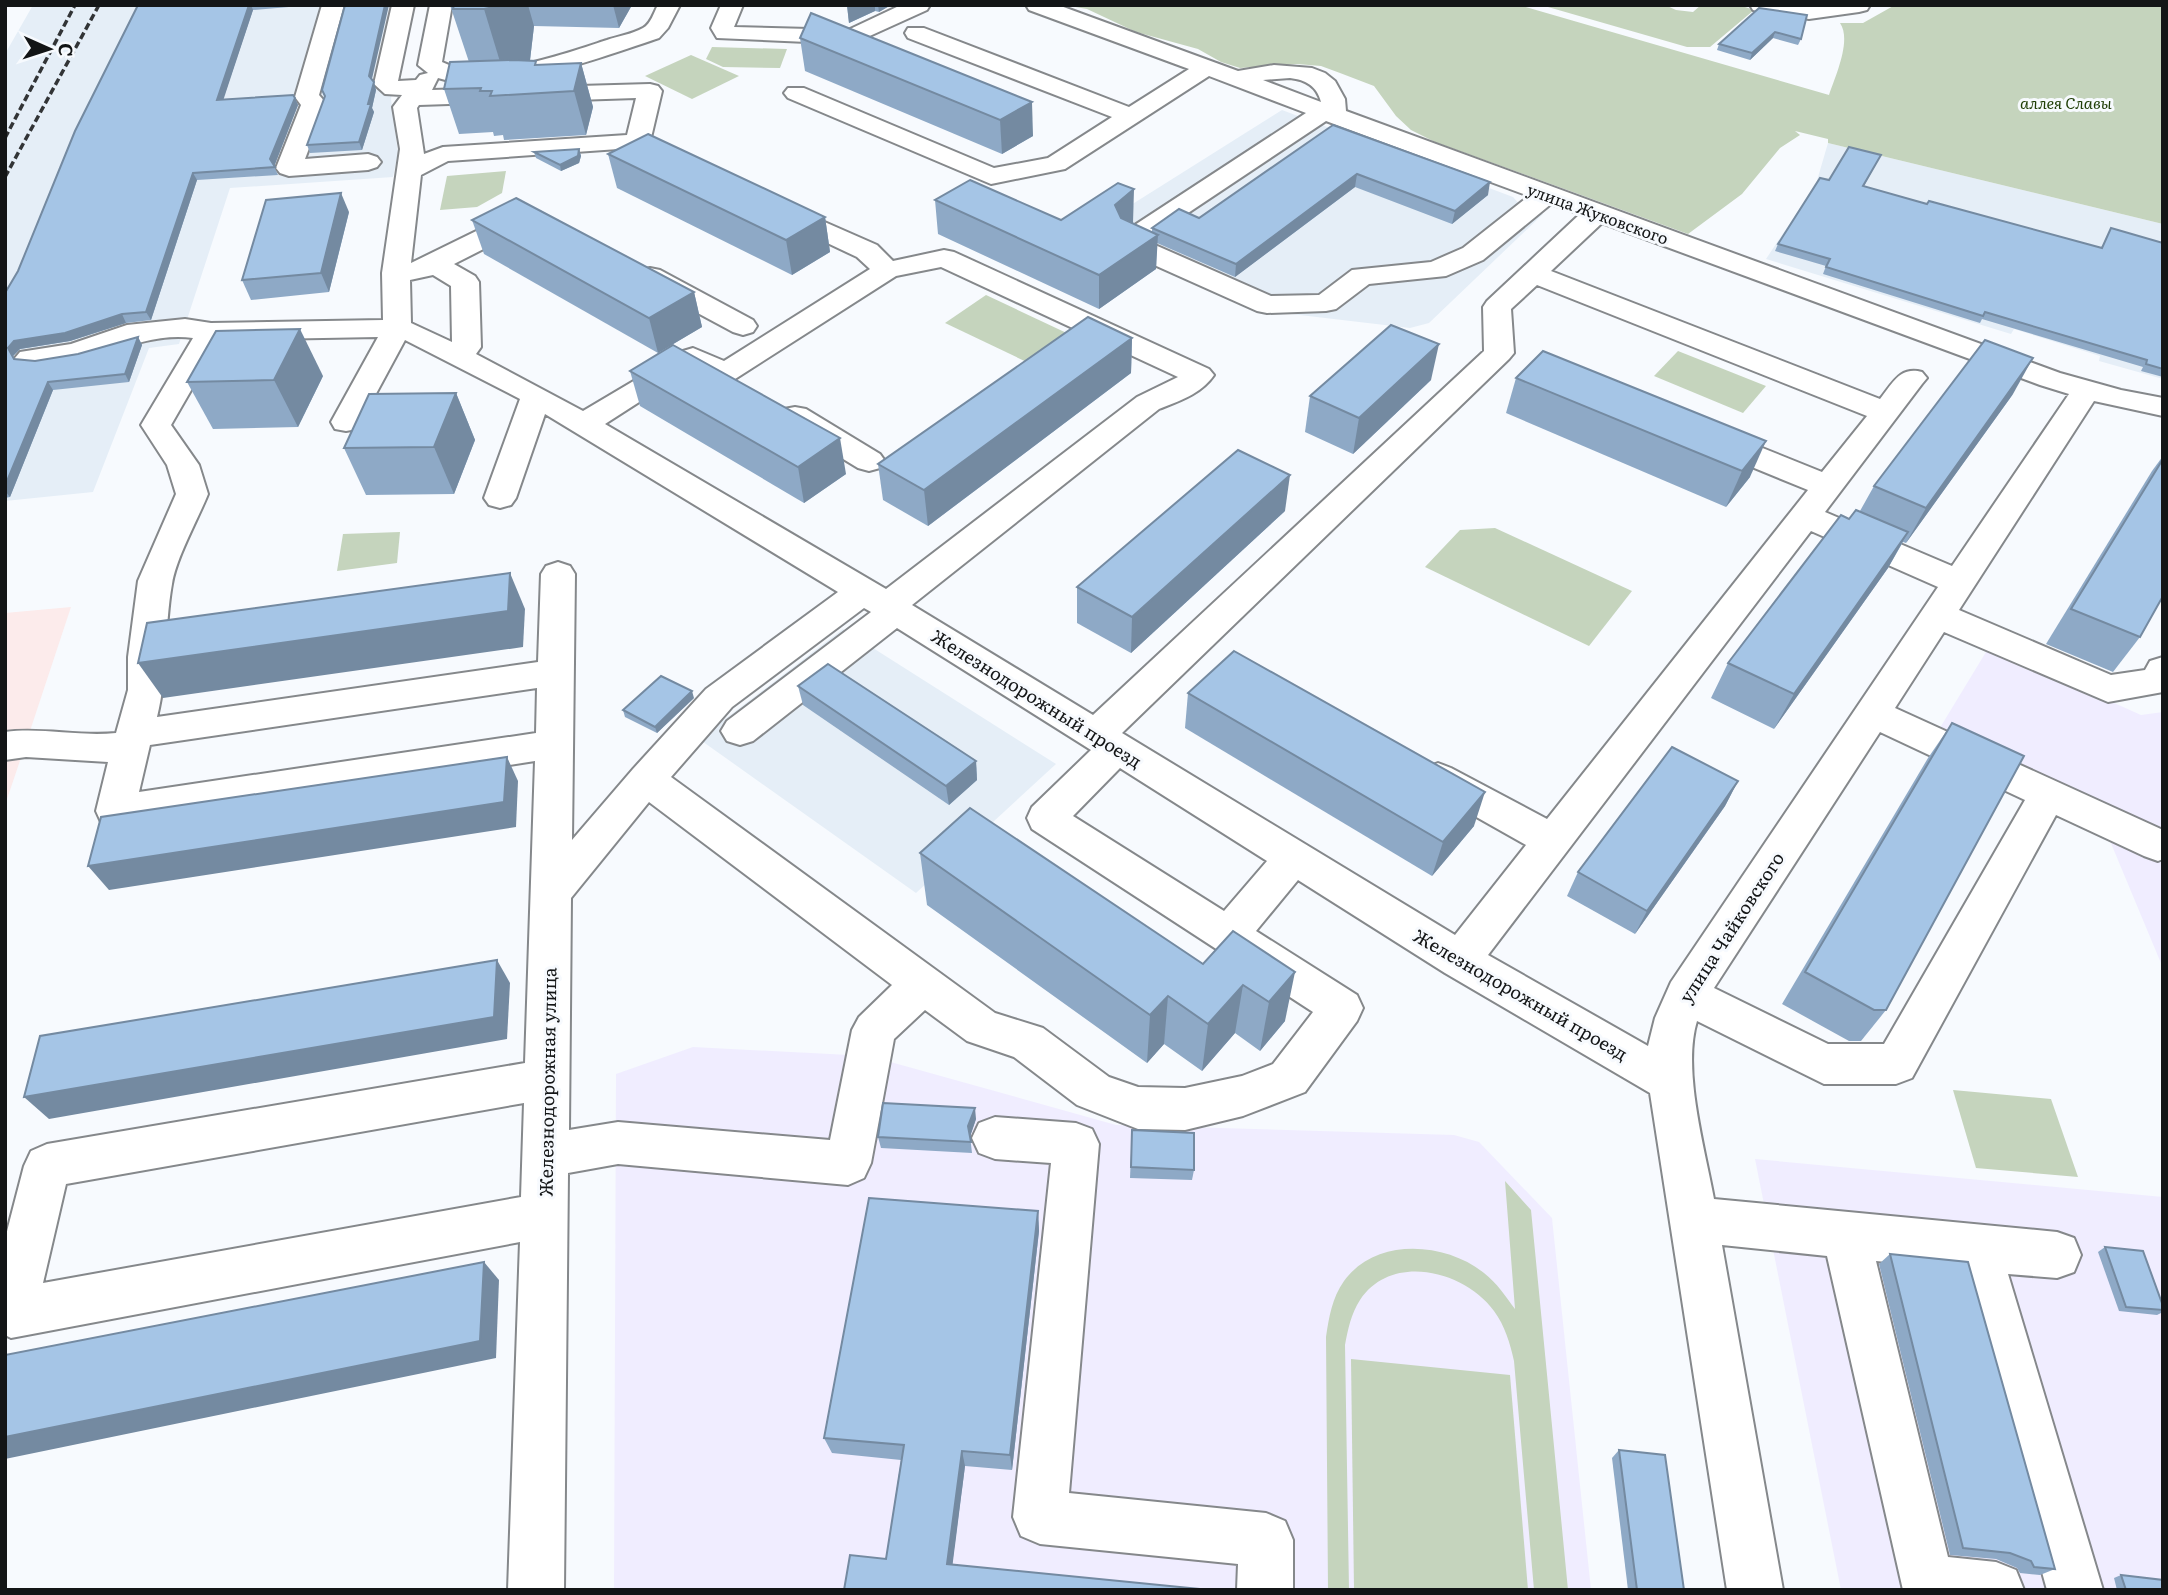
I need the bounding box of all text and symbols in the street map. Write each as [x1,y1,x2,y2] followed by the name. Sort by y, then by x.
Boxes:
[14,14,84,84] north arrow
[53,42,81,57] text: С
[2020,90,2112,114] park label: аллея Славы
[1524,176,1672,250] street label: улица Жуковского
[927,622,1147,774] street label: Железнодорожный проезд
[1672,846,1790,1008] street label: улица Чайковского
[1409,921,1633,1067] street label: Железнодорожный проезд
[532,967,563,1197] street label: Железнодорожная улица

